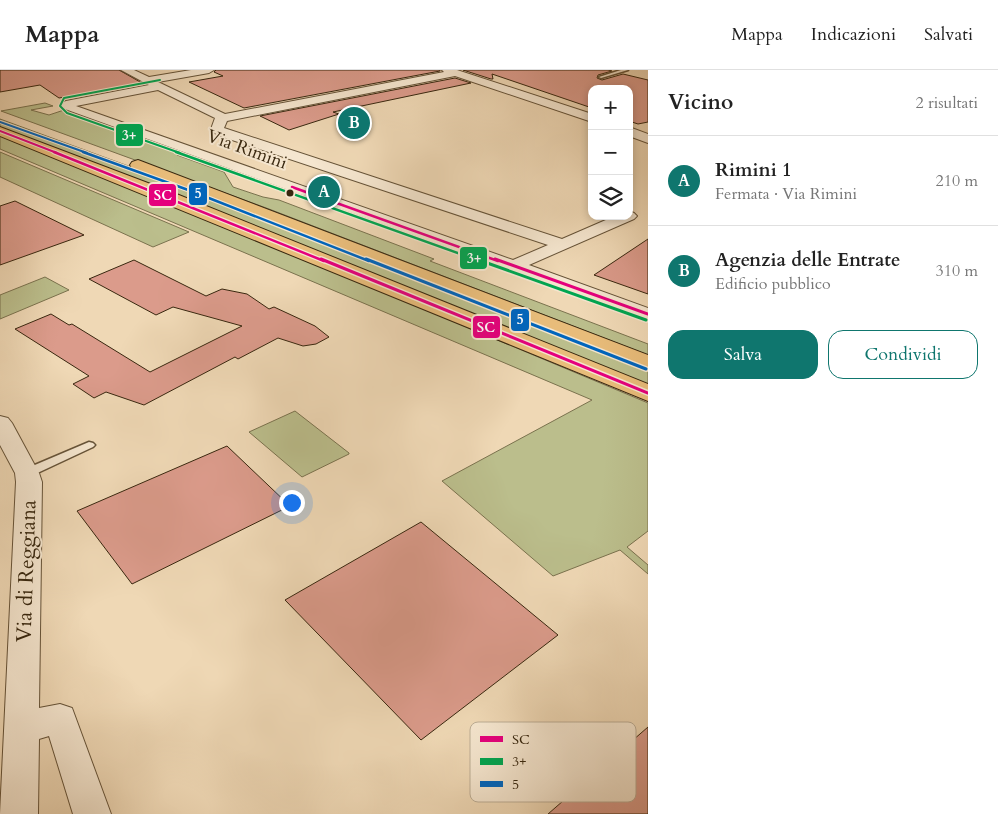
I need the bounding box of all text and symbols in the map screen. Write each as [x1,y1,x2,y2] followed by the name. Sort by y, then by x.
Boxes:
[25,18,99,51] text: Mappa
[731,22,783,47] text: Mappa
[811,22,896,47] text: Indicazioni
[924,22,973,47] text: Salvati
[588,85,633,220] map controls
[588,85,633,130] button: +
[668,88,733,117] text: Vicino
[915,92,978,114] text: 2 risultati
[338,104,370,142] pin: B
[115,123,144,147] line badge: 3+
[203,123,291,176] street label: Via Rimini
[122,126,136,145] text: 3+
[588,130,633,175] button: −
[715,157,792,183] text: Rimini 1
[678,170,690,192] text: A
[936,170,978,192] text: 210 m
[308,173,340,211] pin: A
[588,175,633,220] button: layers
[188,182,208,206] line badge: 5
[148,183,177,207] line badge: SC
[715,183,857,205] text: Fermata · Via Rimini
[194,184,202,203] text: 5
[154,186,172,205] text: SC
[285,188,295,198] unlabelled marker
[459,246,488,270] line badge: 3+
[715,247,900,273] text: Agenzia delle Entrate
[467,249,481,268] text: 3+
[678,260,690,282] text: B
[936,260,978,282] text: 310 m
[715,273,831,295] text: Edificio pubblico
[510,308,530,332] line badge: 5
[516,310,524,329] text: 5
[472,315,501,339] line badge: SC
[477,318,495,337] text: SC
[668,330,818,379] button: Salva
[828,330,978,379] button: Condividi
[279,490,305,516] your location
[10,499,43,643] street label: Via di Reggiana
[470,722,636,802] legend
[512,730,530,749] text: SC
[512,752,526,771] text: 3+
[512,775,519,794] text: 5

